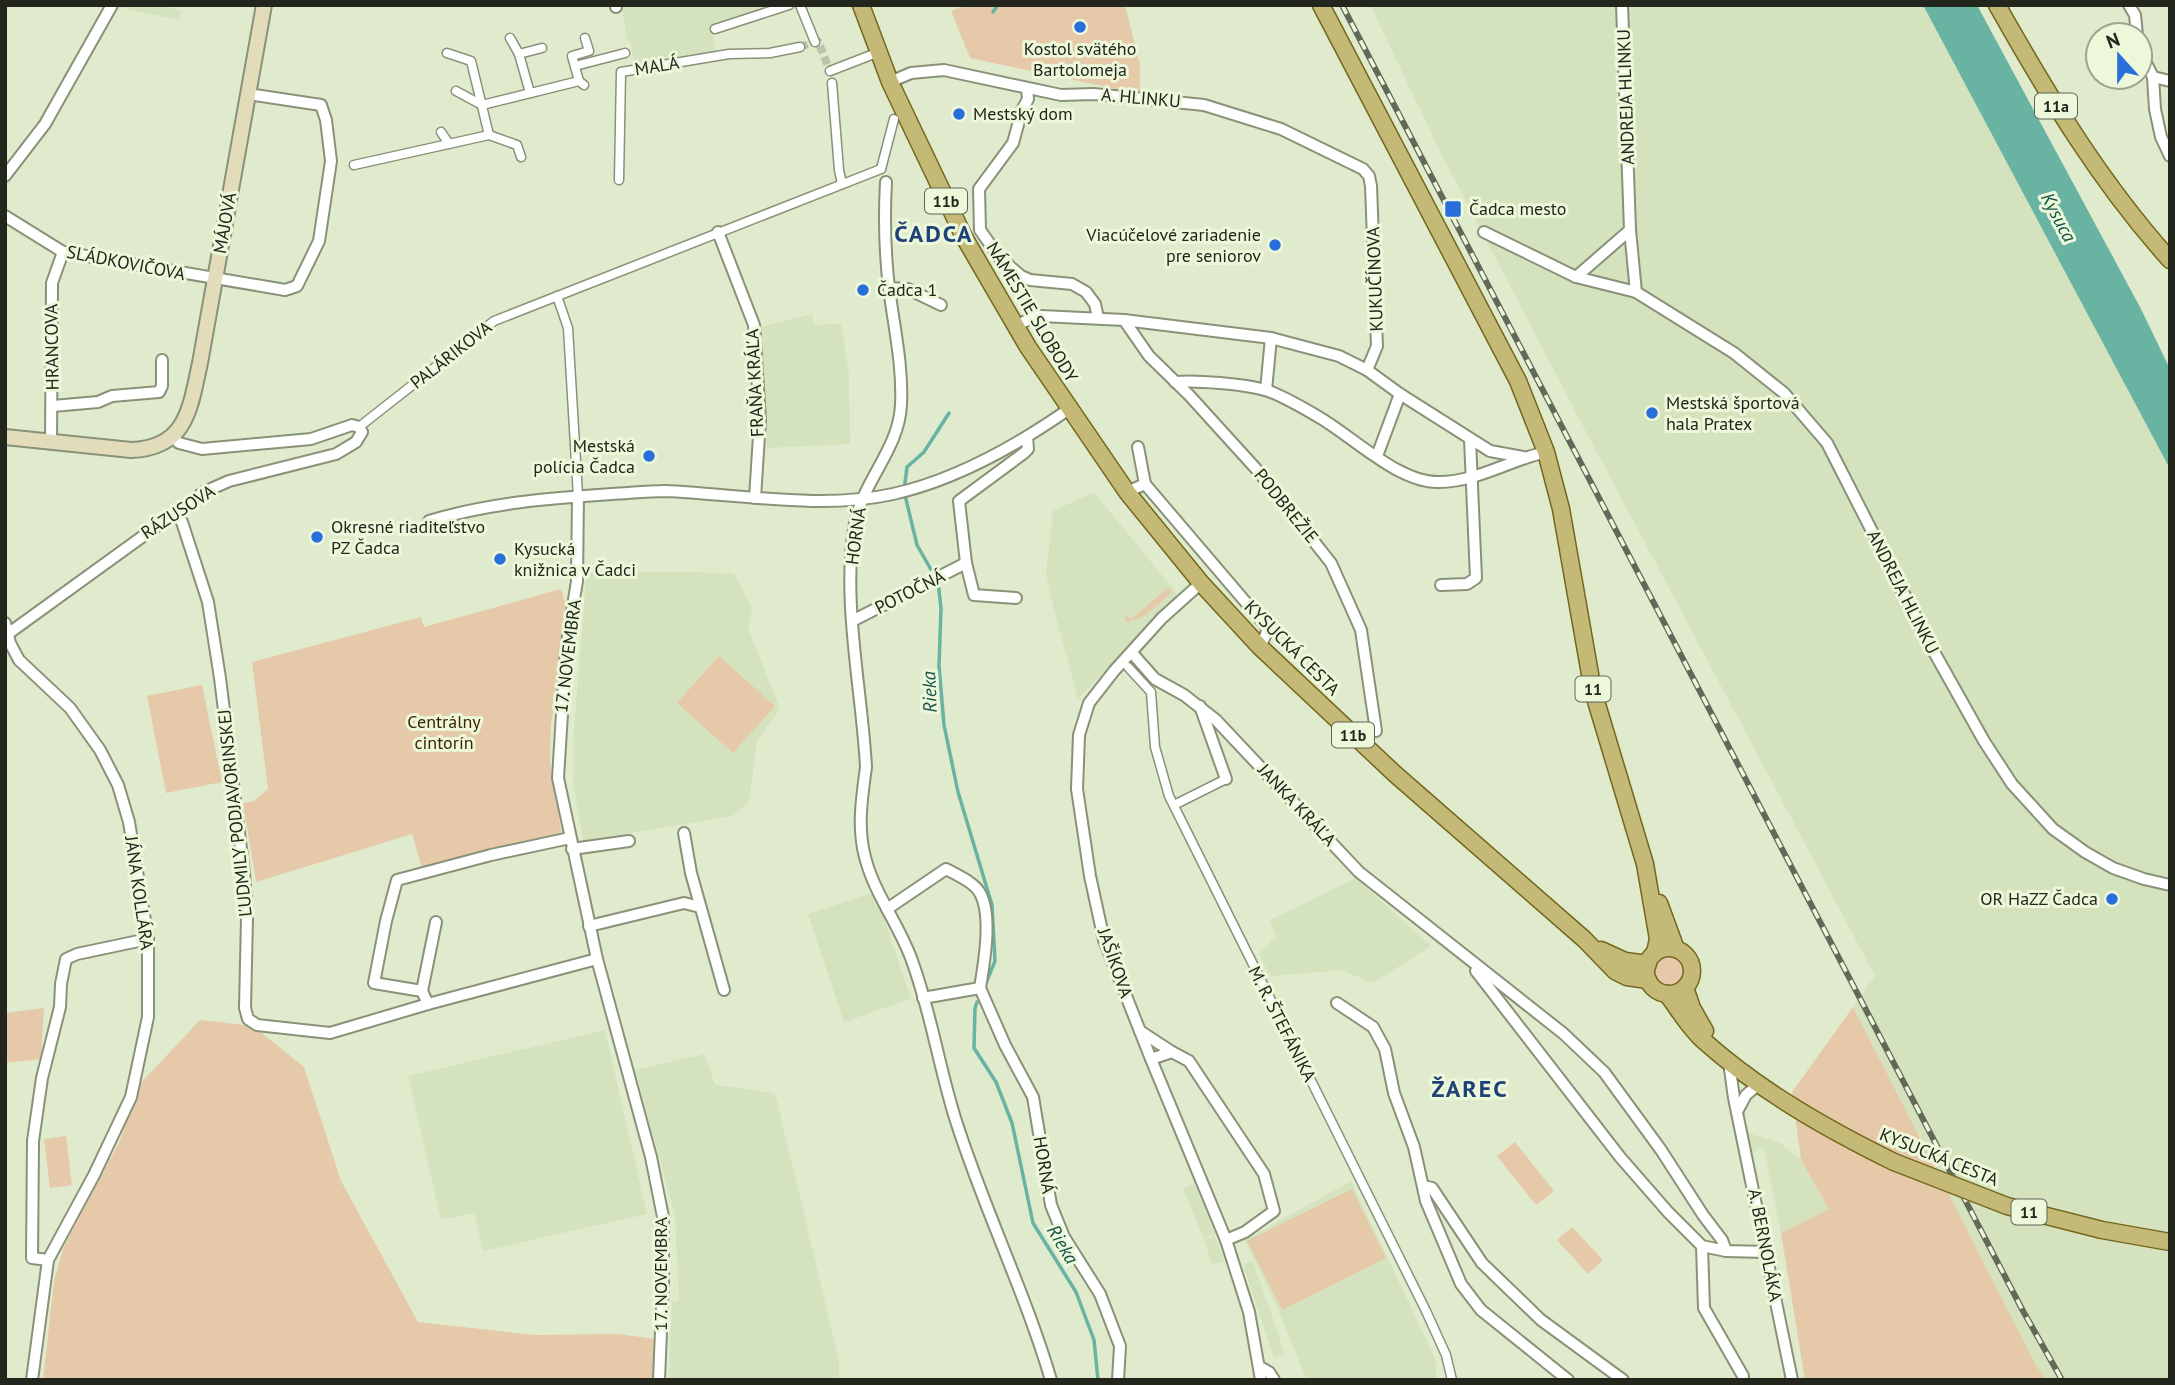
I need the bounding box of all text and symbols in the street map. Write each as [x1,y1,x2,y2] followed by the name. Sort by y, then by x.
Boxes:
[1072,19,1088,35] marker: Kostol svätého Bartolomeja
[2084,21,2154,91] north arrow
[2103,27,2123,54] text: N
[1612,29,1639,165] street label: ANDREJA HLINKU
[1024,37,1136,81] place label: Kostol svätého Bartolomeja
[633,51,681,80] street label: MALÁ
[1100,83,1182,112] street label: A. HLINKU
[2035,94,2077,118] road number: 11a
[973,102,1073,125] place label: Mestský dom
[951,106,967,122] marker: Mestský dom
[925,188,967,214] road number: 11b
[2036,188,2082,246] water label: Kysuca
[208,190,241,255] street label: MÁJOVÁ
[1469,197,1566,220] place label: Čadca mesto
[1443,199,1463,219] marker: Čadca mesto
[894,218,974,249] district label: ČADCA
[1085,223,1261,267] place label: Viacúčelové zariadenie pre seniorov
[1361,226,1388,332] street label: KUKUČÍNOVA
[981,237,1083,386] street label: NÁMESTIE SLOBODY
[1267,237,1283,253] marker: Viacúčelové zariadenie pre seniorov
[65,240,188,285] street label: SLÁDKOVIČOVA
[877,278,937,301] place label: Čadca 1
[855,282,871,298] marker: Čadca 1
[39,303,64,390] street label: HRANCOVA
[405,315,496,394] street label: PALÁRIKOVA
[740,328,769,438] street label: FRAŇA KRÁĽA
[1666,391,1800,435] place label: Mestská športová hala Pratex
[1644,405,1660,421] marker: Mestská športová hala Pratex
[533,434,635,478] place label: Mestská polícia Čadca
[641,448,657,464] marker: Mestská polícia Čadca
[1249,464,1323,548] street label: PODBREŽIE
[136,479,219,544] street label: RÁZUSOVA
[840,505,871,566] street label: HORNÁ
[331,515,485,559] place label: Okresné riaditeľstvo PZ Čadca
[1862,526,1945,658] street label: ANDREJA HLINKU
[309,529,325,545] marker: Okresné riaditeľstvo PZ Čadca
[514,537,636,581] place label: Kysucká knižnica v Čadci
[492,551,508,567] marker: Kysucká knižnica v Čadci
[871,564,949,619] street label: POTOČNÁ
[1240,595,1345,701] street label: KYSUCKÁ CESTA
[549,597,586,714] street label: 17. NOVEMBRA
[916,670,942,713] water label: Rieka
[1576,676,1610,702] road number: 11
[212,708,257,918] street label: ĽUDMILY PODJAVORINSKEJ
[407,710,481,754] park label: Centrálny cintorín
[1332,722,1374,748] road number: 11b
[1253,758,1342,851] street label: JANKA KRÁĽA
[120,833,159,952] street label: JÁNA KOLLÁRA
[1980,887,2098,910] place label: OR HaZZ Čadca
[2104,891,2120,907] marker: OR HaZZ Čadca
[1092,924,1138,1001] street label: JAŠÍKOVA
[1243,962,1322,1086] street label: M. R. ŠTEFÁNIKA
[1431,1073,1509,1104] district label: ŽAREC
[1876,1122,2002,1191] street label: KYSUCKÁ CESTA
[1029,1135,1060,1196] street label: HORNÁ
[1743,1187,1788,1304] street label: A. BERNOLÁKA
[2011,1200,2046,1224] road number: 11
[649,1216,672,1331] street label: 17. NOVEMBRA
[1042,1220,1084,1269] water label: Rieka

